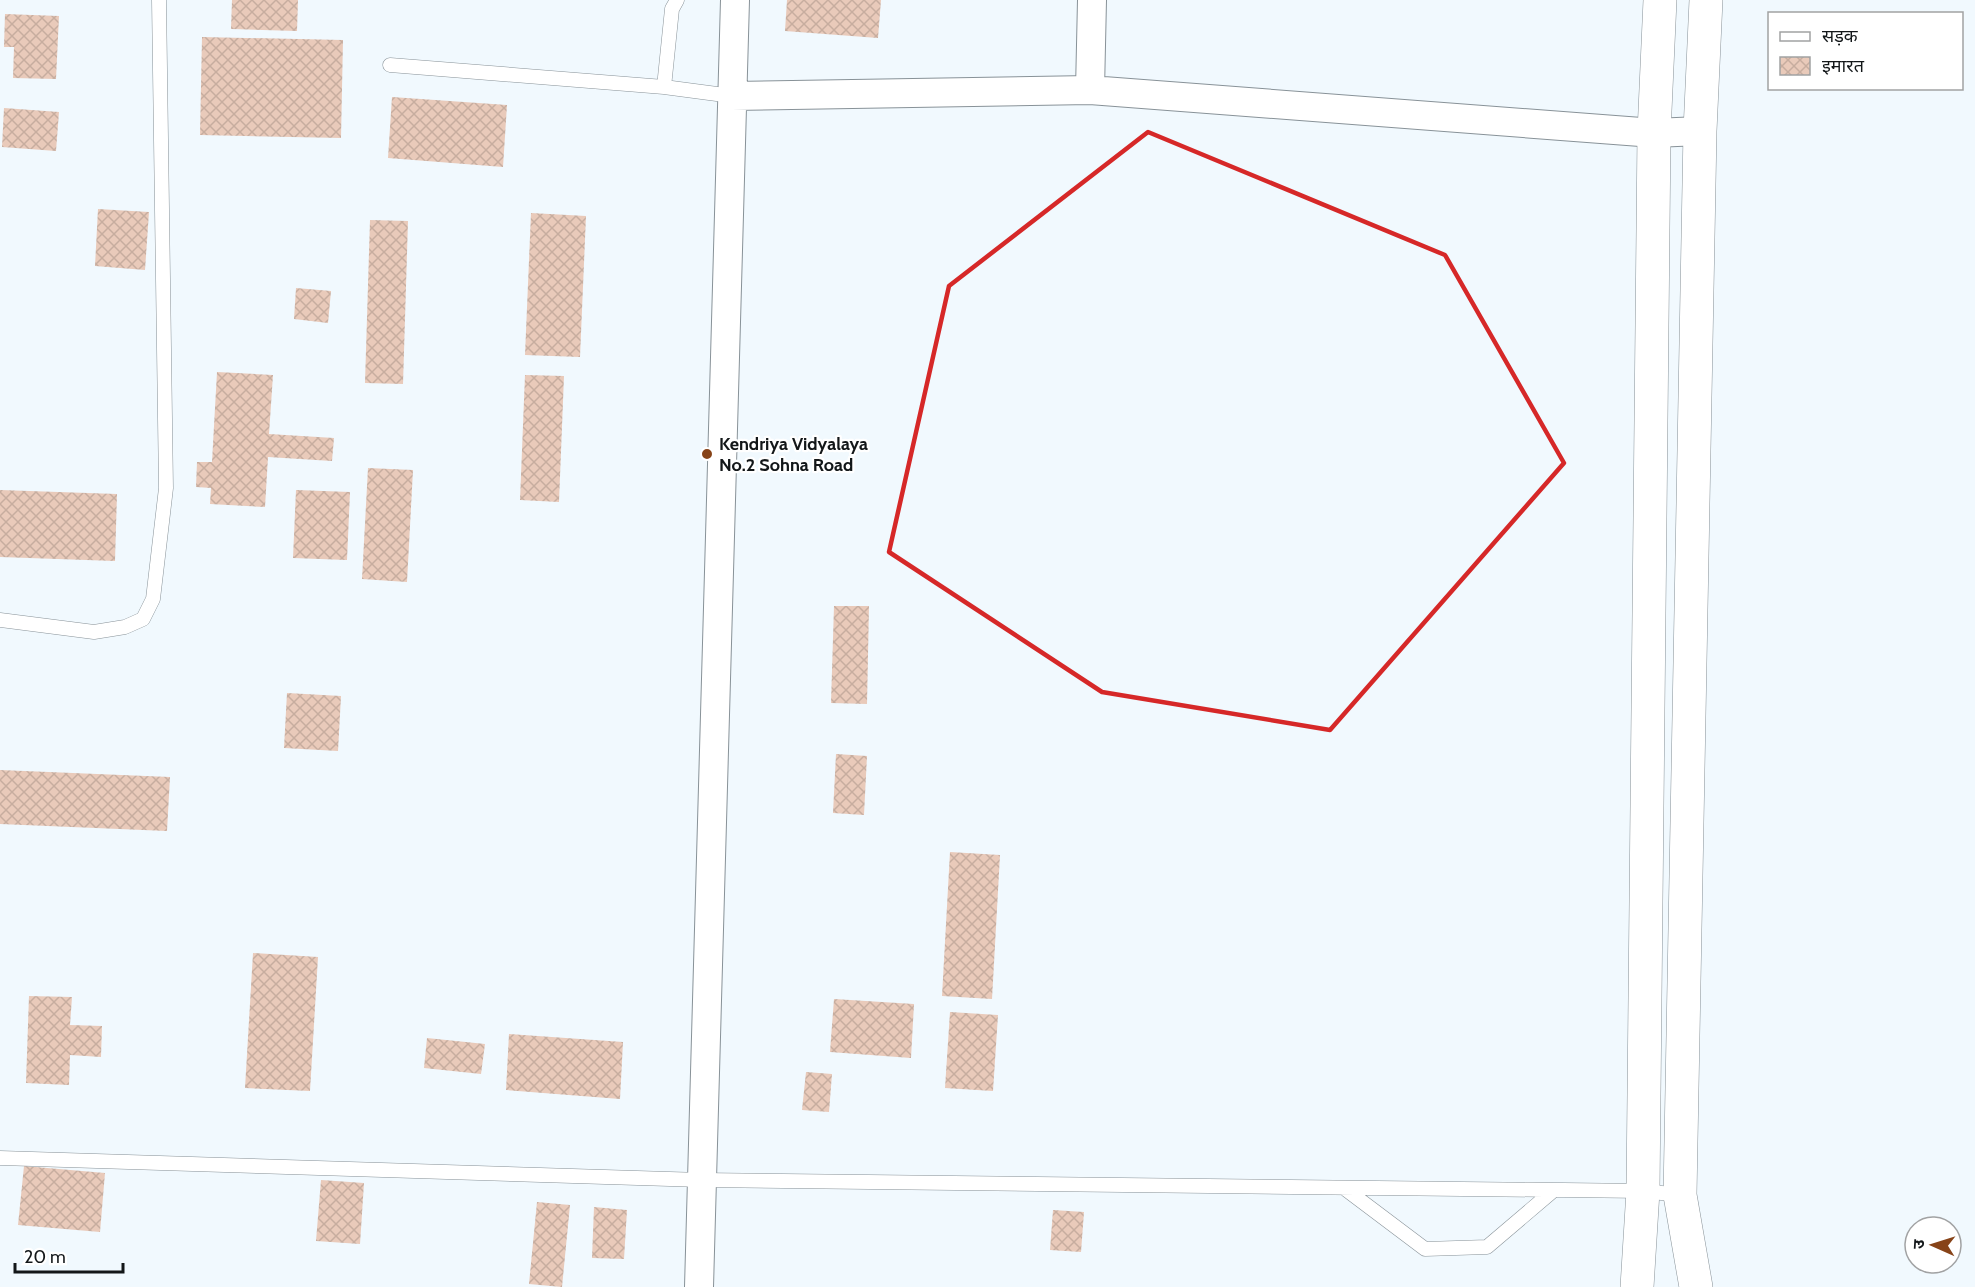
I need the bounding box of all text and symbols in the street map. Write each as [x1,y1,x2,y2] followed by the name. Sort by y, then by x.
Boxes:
[1768,12,1963,90] legend
[1822,25,1859,47] text: सड़क
[1822,55,1865,77] text: इमारत
[719,433,868,476] place label: Kendriya Vidyalaya No.2 Sohna Road
[700,447,714,461] marker: Kendriya Vidyalaya No.2 Sohna Road
[1903,1215,1963,1275] north arrow
[15,1236,123,1274] scale bar
[1909,1238,1928,1249] text: उ
[24,1246,66,1268] text: 20 m

